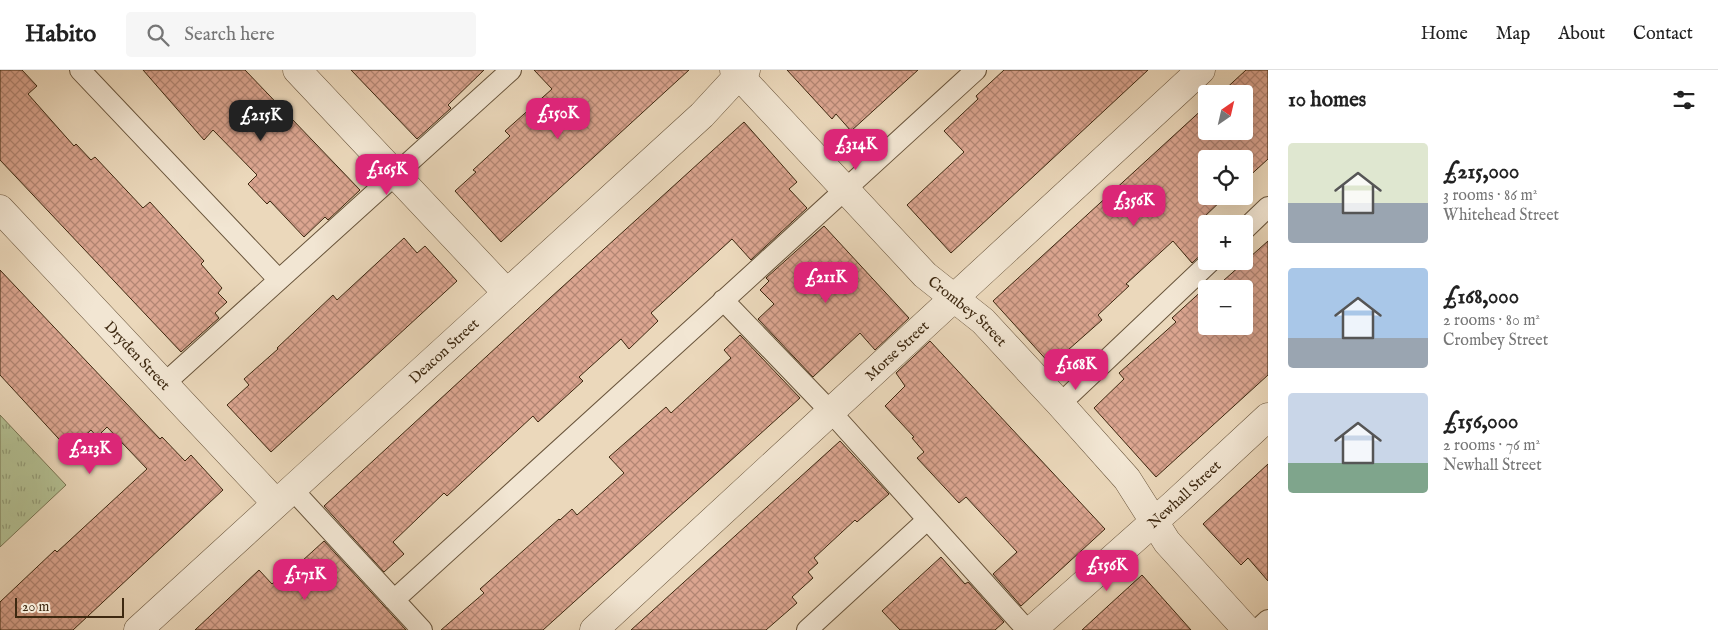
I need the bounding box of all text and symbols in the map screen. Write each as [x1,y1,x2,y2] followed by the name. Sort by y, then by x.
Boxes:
[126,12,476,57] search box
[25,19,96,50] text: Habito
[144,21,172,49] icon: search
[184,23,275,47] text: Search here
[1421,23,1468,46] text: Home
[1496,23,1530,46] text: Map
[1558,23,1605,46] text: About
[1633,23,1693,46] text: Contact
[1198,85,1252,140] north arrow
[1198,85,1253,335] map controls
[1670,86,1698,114] icon: filters
[1288,87,1366,114] text: 10 homes
[523,98,593,140] pin: £150K
[226,100,296,142] pin: £215K
[537,104,579,124] text: £150K
[240,106,282,126] text: £215K
[821,128,891,171] pin: £314K
[835,135,877,155] text: £314K
[1198,150,1253,205] button: locate
[352,154,422,196] pin: £165K
[1443,159,1519,186] text: £215,000
[366,160,408,180] text: £165K
[1328,163,1388,223] icon: home
[1099,184,1169,227] pin: £356K
[1443,186,1537,206] text: 3 rooms · 86 m²
[1113,191,1155,211] text: £356K
[1443,206,1559,226] text: Whitehead Street
[1198,215,1253,270] button: +
[791,262,861,304] pin: £211K
[805,268,847,288] text: £211K
[924,272,1011,350] street label: Crombey Street
[1198,280,1253,335] button: −
[1443,284,1519,311] text: £168,000
[1328,288,1388,348] icon: home
[1443,311,1540,331] text: 2 rooms · 80 m²
[405,314,483,388] street label: Deacon Street
[861,316,933,385] street label: Morse Street
[100,317,175,394] street label: Dryden Street
[1443,331,1548,351] text: Crombey Street
[1041,348,1111,391] pin: £168K
[1055,355,1097,375] text: £168K
[1443,409,1518,436] text: £156,000
[1328,413,1388,473] icon: home
[55,432,125,475] pin: £213K
[1443,436,1540,456] text: 2 rooms · 76 m²
[69,439,111,459] text: £213K
[1144,456,1225,532] street label: Newhall Street
[1443,456,1542,476] text: Newhall Street
[1072,550,1142,592] pin: £156K
[1086,556,1128,576] text: £156K
[270,558,340,601] pin: £171K
[284,565,326,585] text: £171K
[15,595,124,618] scale bar
[22,598,49,616] text: 20 m

